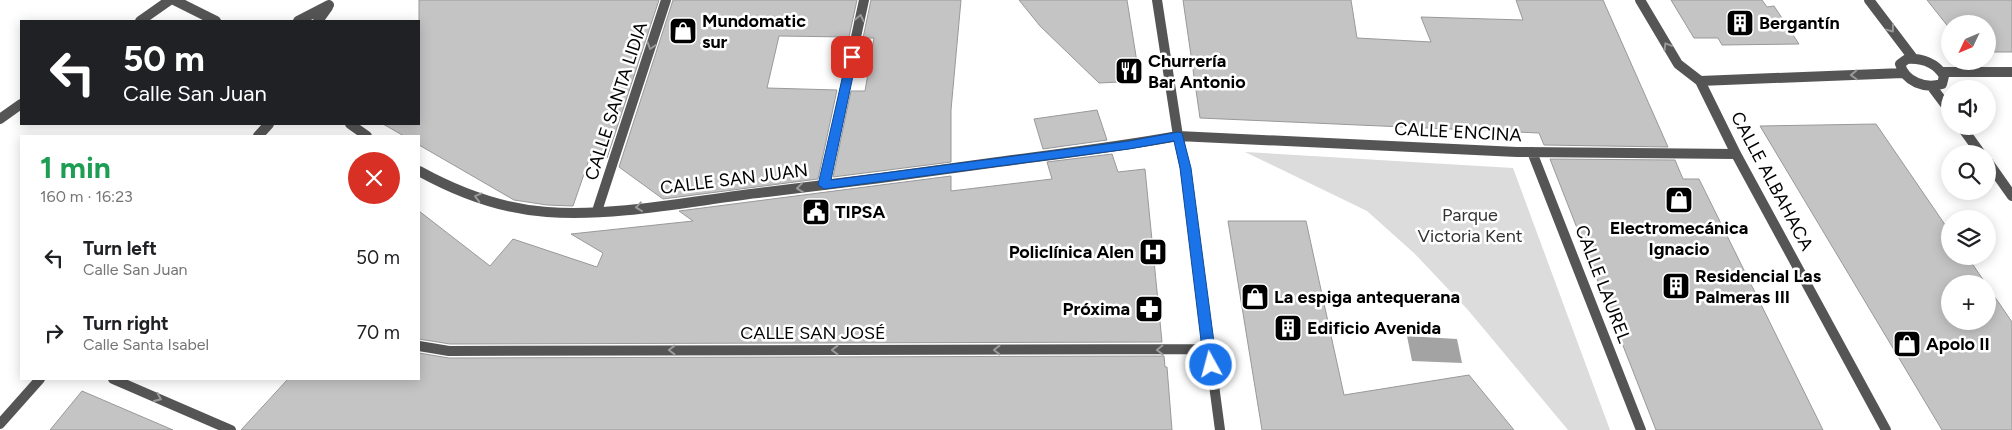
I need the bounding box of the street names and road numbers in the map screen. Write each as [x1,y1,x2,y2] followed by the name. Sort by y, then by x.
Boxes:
[580,19,652,183] street label: CALLE SANTA LIDIA
[1726,108,1818,254] street label: CALLE ALBAHACA
[1394,118,1522,146] street label: CALLE ENCINA
[659,159,809,199] street label: CALLE SAN JUAN
[1570,222,1636,347] street label: CALLE LAUREL
[740,322,886,344] street label: CALLE SAN JOSÉ

